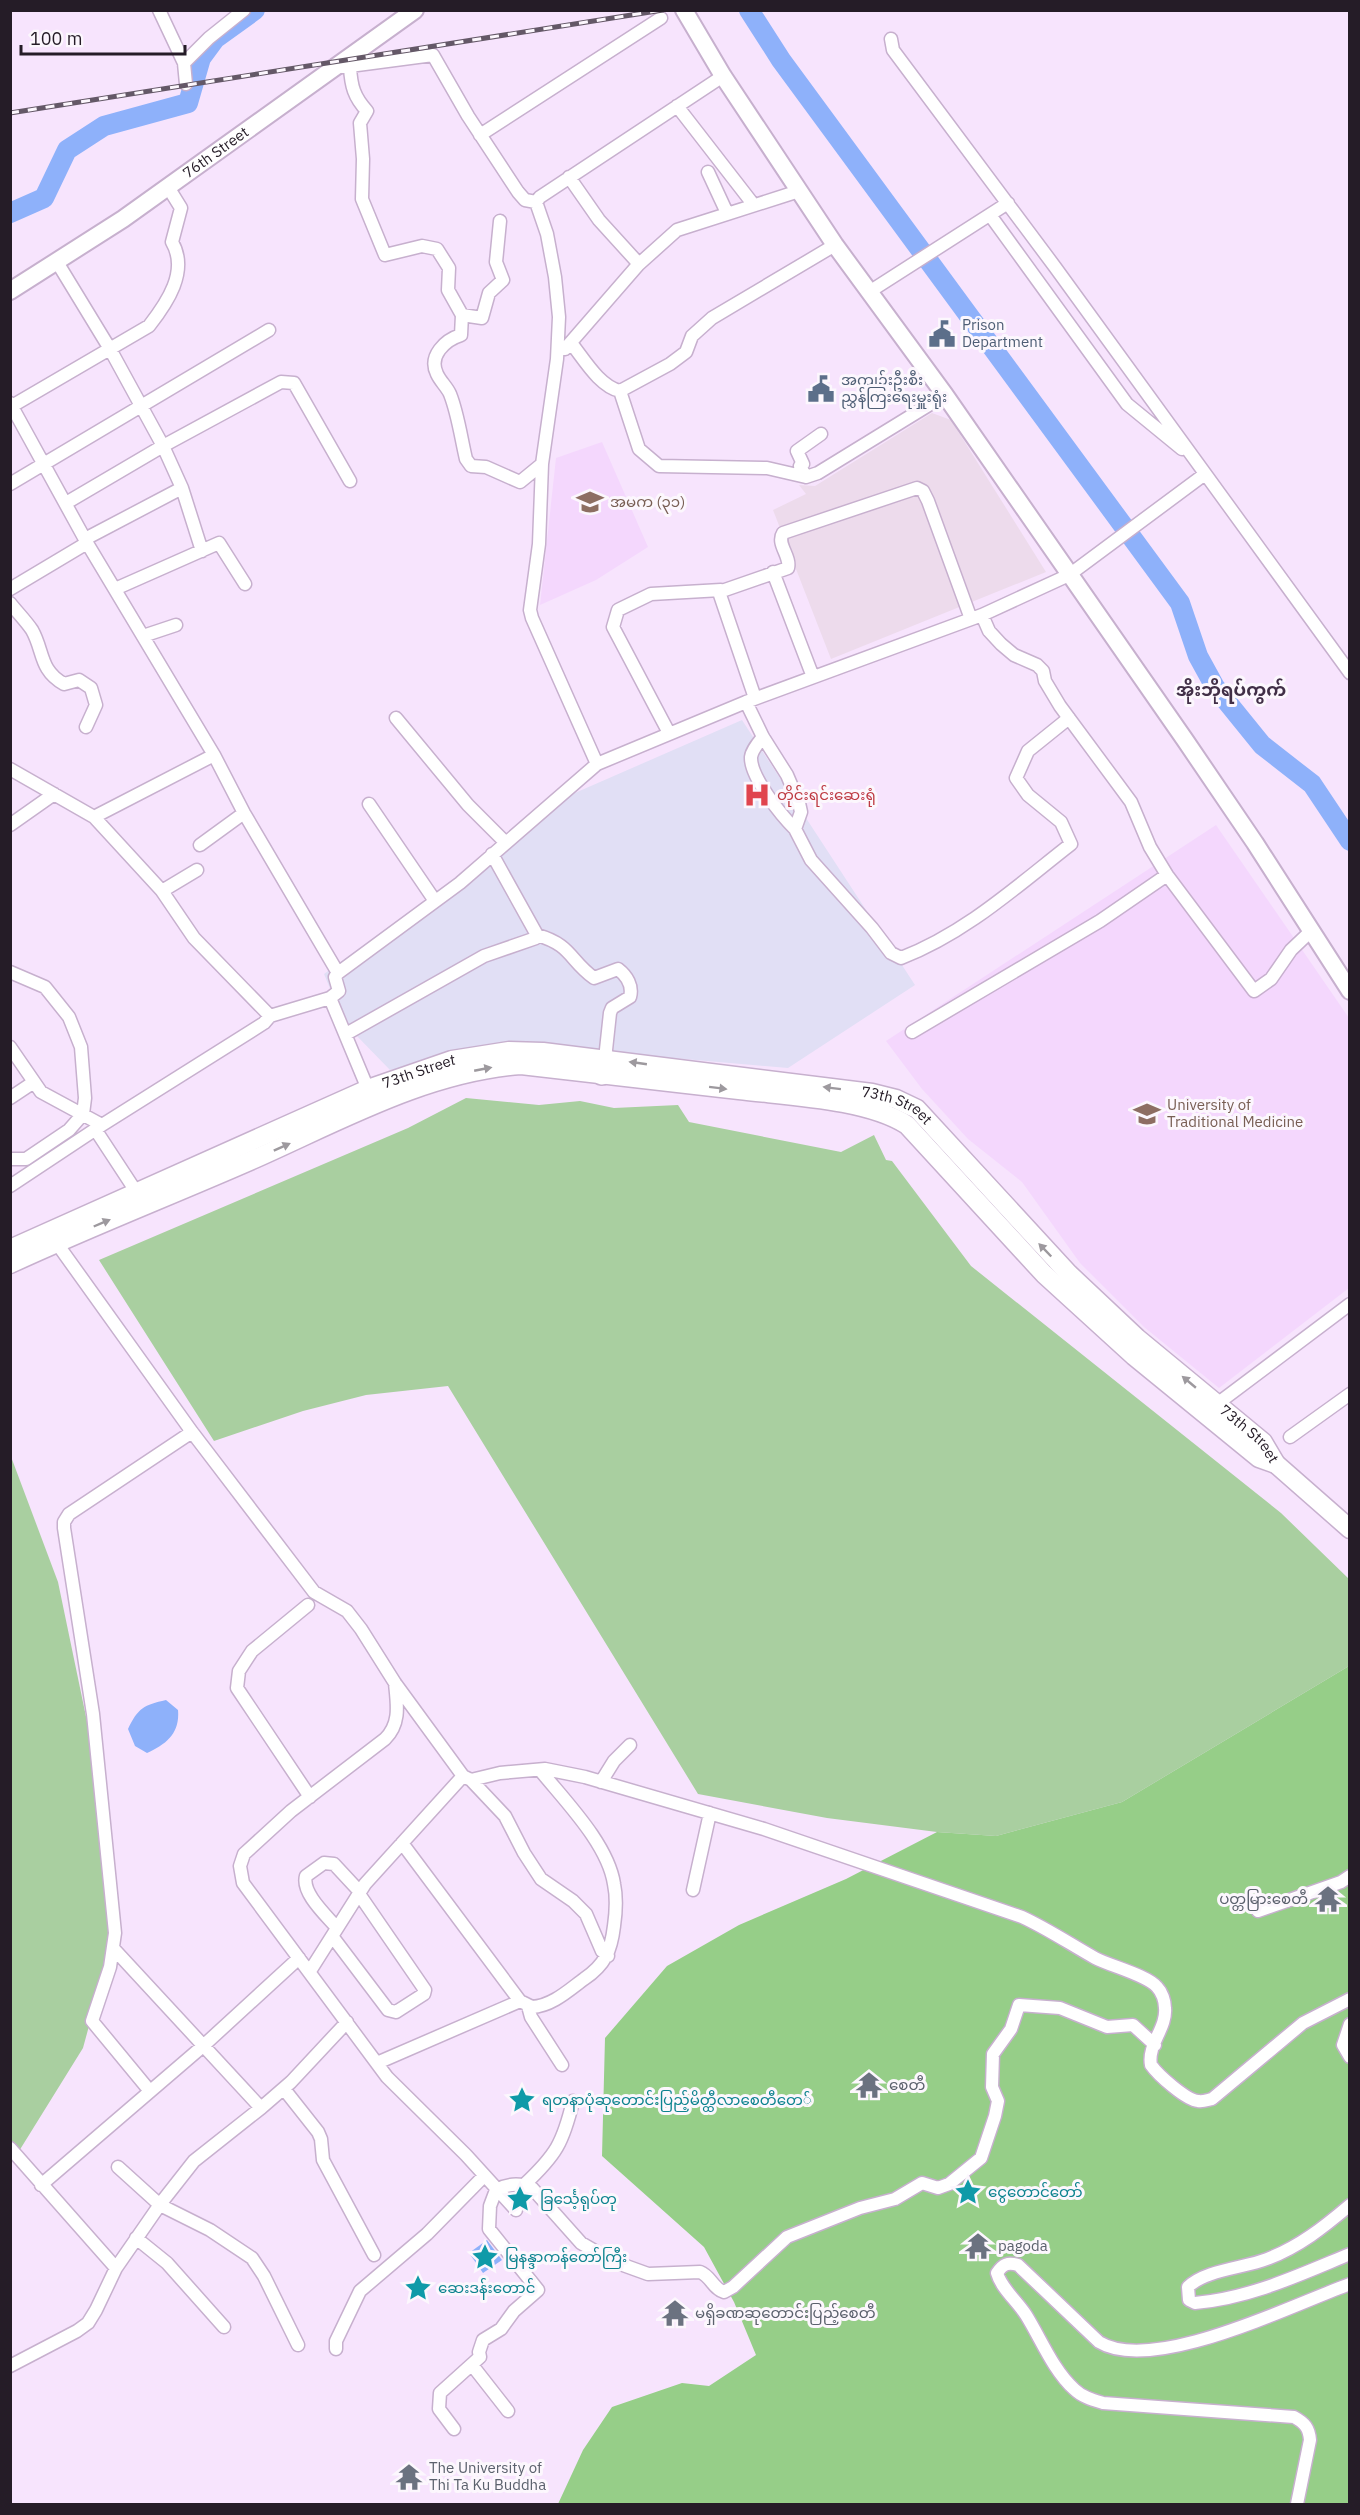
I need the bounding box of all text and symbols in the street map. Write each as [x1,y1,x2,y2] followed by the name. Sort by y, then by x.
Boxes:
[21,18,184,56] scale bar
[30,27,82,50] text: 100 m
[179,122,252,182] street label: 76th Street
[962,315,1043,351] place label: Prison Department
[927,319,957,349] public building icon: Prison Department
[841,370,947,409] place label: အကျဉ်းဦးစီး ညွှန်ကြးရေးမှူးရုံး
[806,374,836,404] public building icon: အကျဉ်းဦးစီး ညွှန်ကြးရေးမှူးရုံး
[575,487,605,517] school or university icon: အမက (၃၁)
[610,492,685,514] place label: အမက (၃၁)
[1176,678,1286,704] district label: အိုးဘိုရပ်ကွက်
[742,780,772,810] hospital icon: တိုင်းရင်းဆေးရုံ
[777,785,876,807] place label: တိုင်းရင်းဆေးရုံ
[379,1050,457,1092] street label: 73th Street
[629,1059,648,1068] one-way arrow
[473,1064,492,1073] one-way arrow
[860,1082,937,1128] street label: 73th Street
[708,1083,727,1093] one-way arrow
[822,1083,841,1093] one-way arrow
[1167,1095,1303,1131] place label: University of Traditional Medicine
[1132,1099,1162,1129] school or university icon: University of Traditional Medicine
[273,1142,291,1152] one-way arrow
[94,1219,111,1228] one-way arrow
[1038,1242,1052,1257] one-way arrow
[1181,1375,1197,1388] one-way arrow
[1216,1400,1283,1466] street label: 73th Street
[1313,1884,1343,1914] temple icon: ပတ္တမြားစေတီ
[1219,1889,1308,1911] place label: ပတ္တမြားစေတီ
[854,2070,884,2100] temple icon: စေတီ
[889,2075,925,2094] place label: စေတီ
[507,2085,537,2115] place icon: ရတနာပုံဆုတောင်းပြည့်မိတ္ထီလာစေတီတေ်
[542,2090,812,2112] place label: ရတနာပုံဆုတောင်းပြည့်မိတ္ထီလာစေတီတေ်
[953,2177,983,2207] place icon: ငွေတောင်တော်
[988,2182,1083,2203] place label: ငွေတောင်တော်
[505,2184,535,2214] place icon: ခြင်္သေ့ရုပ်တု
[540,2189,617,2211] place label: ခြင်္သေ့ရုပ်တု
[963,2231,993,2261] temple icon: pagoda
[998,2236,1048,2255] place label: pagoda
[470,2242,500,2272] place icon: မြနန္ဒာကန်တော်ကြီး
[505,2247,627,2269] place label: မြနန္ဒာကန်တော်ကြီး
[403,2273,433,2303] place icon: ဆေးဒန်းတောင်
[438,2278,535,2300] place label: ဆေးဒန်းတောင်
[660,2298,690,2328] temple icon: မရှိခဏဆုတောင်းပြည့်စေတီ
[695,2303,876,2325] place label: မရှိခဏဆုတောင်းပြည့်စေတီ
[429,2458,546,2494] place label: The University of Thi Ta Ku Buddha
[394,2462,424,2492] temple icon: The University of Thi Ta Ku Buddha

